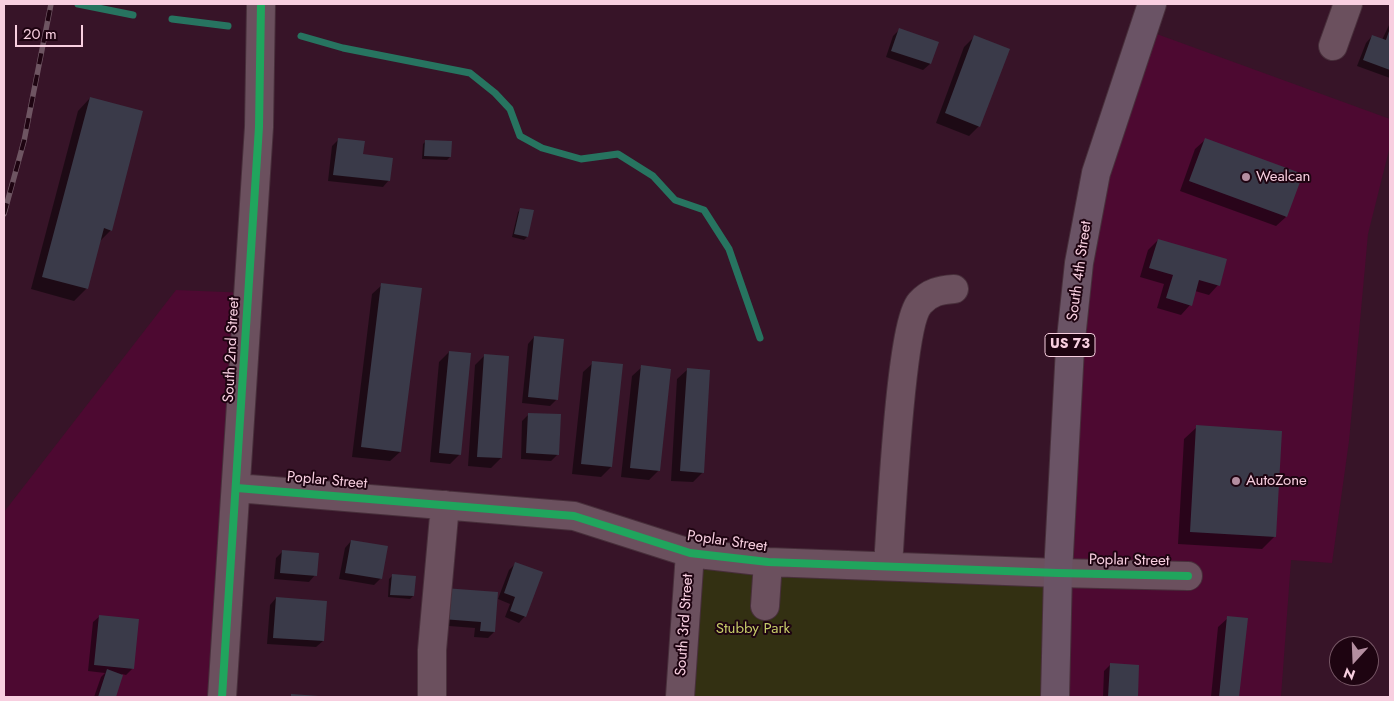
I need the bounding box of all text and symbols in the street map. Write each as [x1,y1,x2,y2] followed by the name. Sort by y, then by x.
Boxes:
[18,15,85,47] scale bar
[23,23,57,45] text: 20 m
[1256,168,1310,186] place label: Wealcan
[1240,171,1252,183] marker: Wealcan
[1064,220,1096,322] street label: South 4th Street
[220,297,244,403] street label: South 2nd Street
[1045,334,1095,356] road number: US 73
[286,469,368,493] street label: Poplar Street
[1246,472,1307,490] place label: AutoZone
[1230,475,1242,487] marker: AutoZone
[686,527,768,557] street label: Poplar Street
[1089,551,1169,571] street label: Poplar Street
[672,573,698,677] street label: South 3rd Street
[716,620,790,638] park label: Stubby Park
[1329,636,1379,686] north arrow
[1341,663,1358,685] text: N

